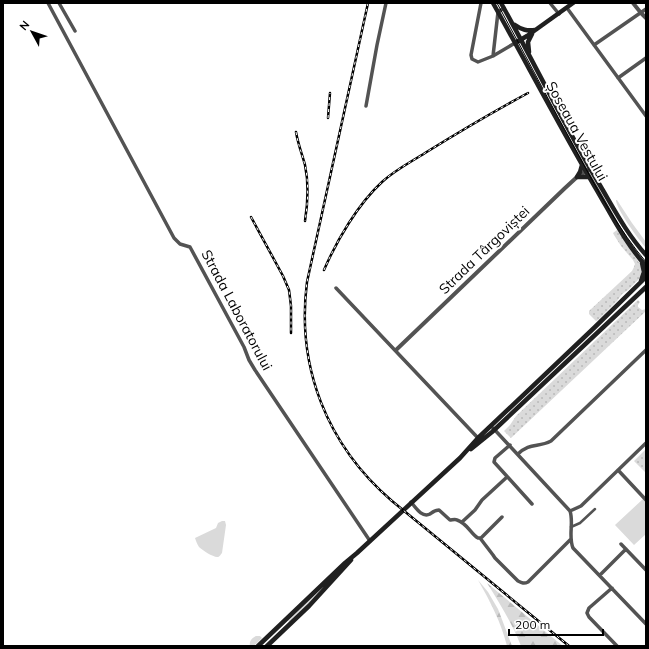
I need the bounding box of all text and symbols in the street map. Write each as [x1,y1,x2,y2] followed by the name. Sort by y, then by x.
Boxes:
[12,12,52,52] north arrow
[16,18,32,33] text: N
[542,78,612,184] street label: Șoseaua Vestului
[435,202,533,298] street label: Strada Târgoviștei
[198,247,276,373] street label: Strada Laboratorului
[509,611,603,637] scale bar
[515,617,550,632] text: 200 m

